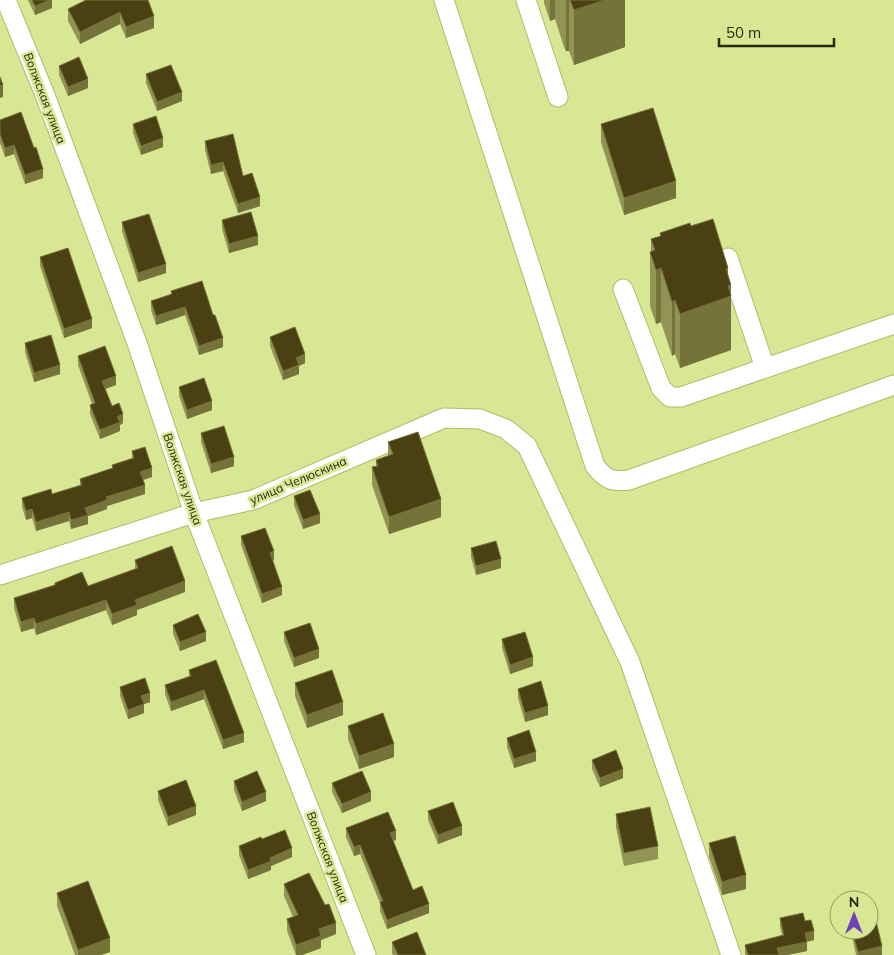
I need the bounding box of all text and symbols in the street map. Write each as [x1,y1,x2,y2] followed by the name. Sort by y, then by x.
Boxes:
[719,15,834,47] scale bar
[726,23,761,42] text: 50 m
[21,50,69,146] street label: Волжская улица
[160,431,206,527] street label: Волжская улица
[247,453,349,507] street label: улица Челюскина
[304,809,352,905] street label: Волжская улица
[829,890,879,940] north arrow
[849,893,859,911] text: N

